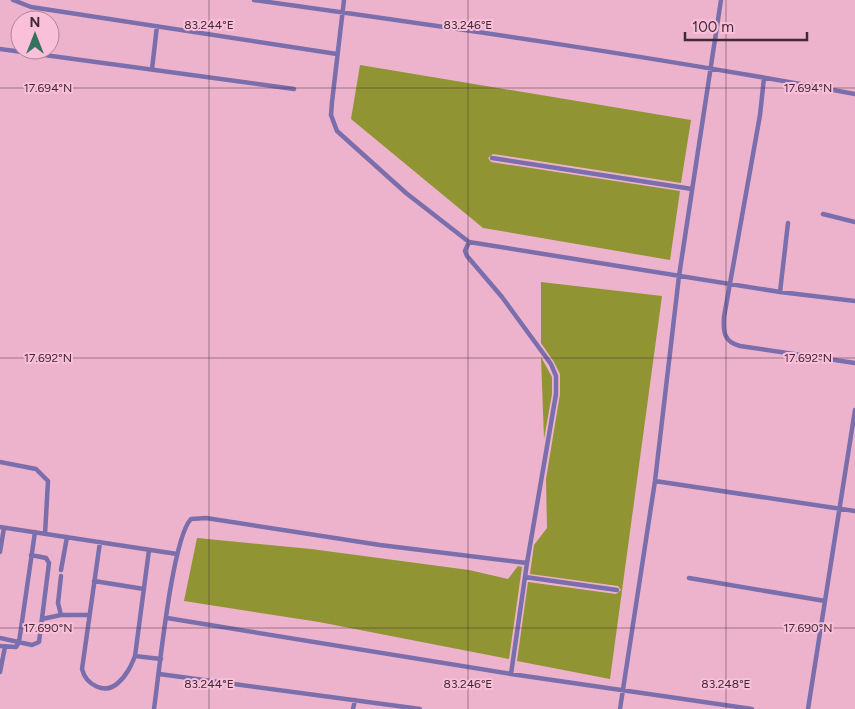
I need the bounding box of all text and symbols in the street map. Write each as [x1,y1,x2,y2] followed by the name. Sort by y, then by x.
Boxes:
[10,10,60,60] north arrow
[685,10,808,42] scale bar
[30,14,40,31] text: N
[184,18,234,32] text: 83.244°E
[444,18,492,32] text: 83.246°E
[692,18,734,36] text: 100 m
[24,81,72,95] text: 17.694°N
[784,81,832,95] text: 17.694°N
[24,351,72,365] text: 17.692°N
[784,351,832,365] text: 17.692°N
[24,621,72,635] text: 17.690°N
[784,621,832,635] text: 17.690°N
[184,677,234,691] text: 83.244°E
[444,677,492,691] text: 83.246°E
[701,677,751,691] text: 83.248°E

